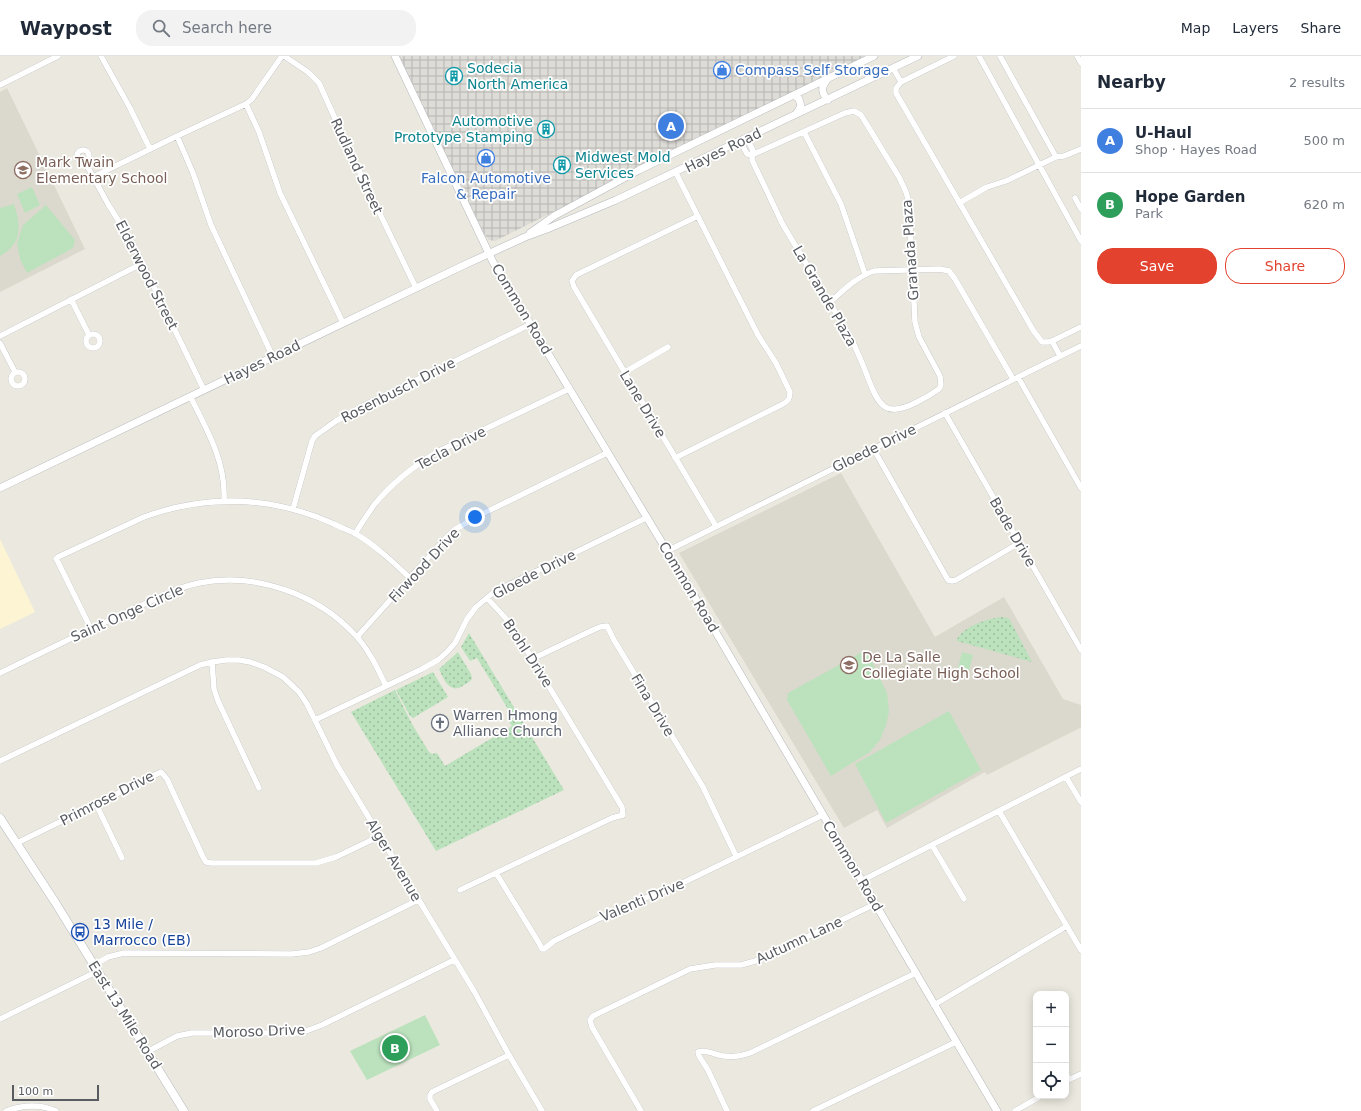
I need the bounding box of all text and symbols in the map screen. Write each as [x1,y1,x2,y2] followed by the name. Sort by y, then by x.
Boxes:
[136,10,416,46] search box
[20,17,112,39] text: Waypost
[150,17,172,39] icon: search
[182,19,272,37] text: Search here
[1181,20,1210,36] text: Map
[1232,20,1279,36] text: Layers
[1301,20,1341,36] text: Share
[467,60,568,92] place label: Sodecia North America
[712,60,732,80] shop icon: Compass Self Storage
[735,62,889,78] place label: Compass Self Storage
[444,66,464,86] building icon: Sodecia North America
[1097,72,1166,92] text: Nearby
[1289,75,1345,90] text: 2 results
[658,111,684,141] pin: A
[394,113,533,145] place label: Automotive Prototype Stamping
[328,115,386,217] street label: Rudland Street
[536,119,556,139] building icon: Automotive Prototype Stamping
[1135,124,1192,142] text: U-Haul
[682,125,764,175] street label: Hayes Road
[1105,133,1115,148] text: A
[1303,133,1345,148] text: 500 m
[1135,142,1257,157] text: Shop · Hayes Road
[476,148,496,168] shop icon: Falcon Automotive & Repair
[575,149,671,181] place label: Midwest Mold Services
[36,154,168,186] place label: Mark Twain Elementary School
[552,155,572,175] building icon: Midwest Mold Services
[13,160,33,180] school or university icon: Mark Twain Elementary School
[421,170,551,202] place label: Falcon Automotive & Repair
[1135,188,1245,206] text: Hope Garden
[1105,197,1115,212] text: B
[1303,197,1345,212] text: 620 m
[898,199,922,301] street label: Granada Plaza
[1135,206,1163,221] text: Park
[113,218,182,333] street label: Elderwood Street
[790,243,860,349] street label: La Grande Plaza
[1097,248,1217,284] button: Save
[1225,248,1345,284] button: Share
[489,261,555,357] street label: Common Road
[221,337,303,387] street label: Hayes Road
[338,354,458,426] street label: Rosenbusch Drive
[617,367,669,441] street label: Lane Drive
[830,421,918,475] street label: Gloede Drive
[412,423,489,474] street label: Tecla Drive
[987,494,1039,570] street label: Bade Drive
[465,507,485,527] your location
[385,524,463,606] street label: Firwood Drive
[656,539,722,635] street label: Common Road
[490,546,578,602] street label: Gloede Drive
[68,581,186,645] street label: Saint Onge Circle
[500,616,556,690] street label: Brohl Drive
[862,649,1020,681] place label: De La Salle Collegiate High School
[839,655,859,675] school or university icon: De La Salle Collegiate High School
[628,671,678,739] street label: Fina Drive
[453,707,562,739] place label: Warren Hmong Alliance Church
[430,713,450,733] church icon: Warren Hmong Alliance Church
[57,767,157,829] street label: Primrose Drive
[363,816,425,904] street label: Alger Avenue
[820,818,886,914] street label: Common Road
[598,875,686,925] street label: Valenti Drive
[753,913,845,967] street label: Autumn Lane
[93,916,191,948] place label: 13 Mile / Marrocco (EB)
[70,922,90,942] bus stop icon: 13 Mile / Marrocco (EB)
[85,958,165,1072] street label: East 13 Mile Road
[1033,991,1069,1099] map controls
[1033,991,1069,1027] button: +
[213,1021,305,1041] street label: Moroso Drive
[1033,1027,1069,1063] button: −
[382,1033,408,1063] pin: B
[1033,1063,1069,1099] button: locate
[12,1083,99,1102] scale bar
[18,1085,53,1098] text: 100 m

